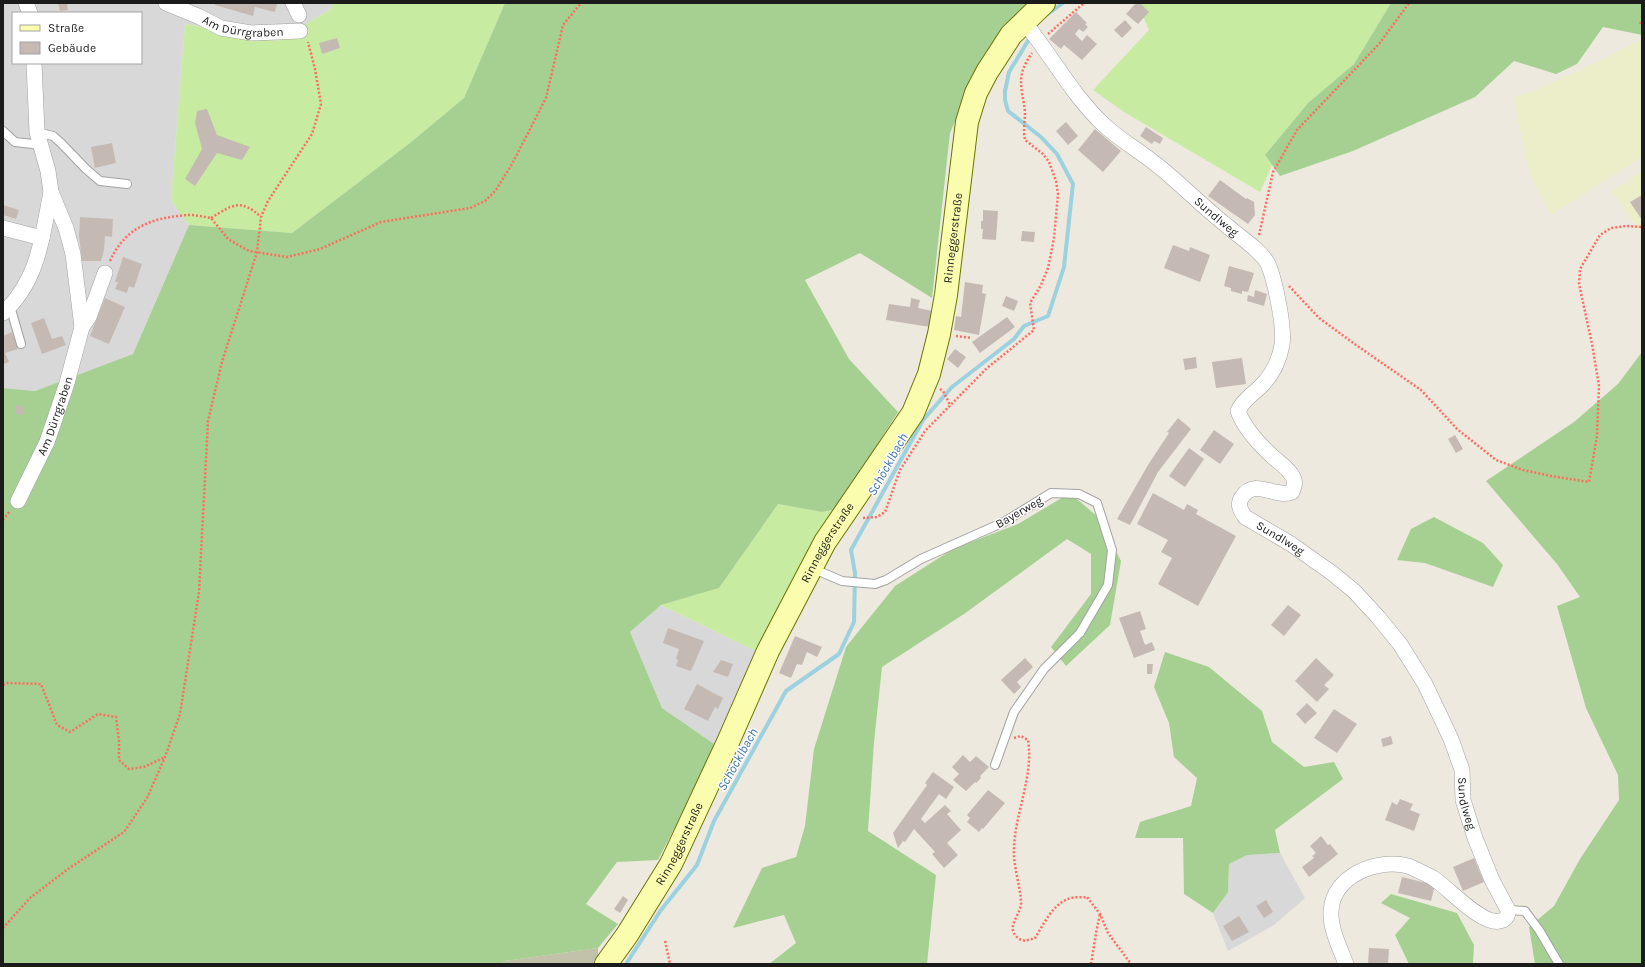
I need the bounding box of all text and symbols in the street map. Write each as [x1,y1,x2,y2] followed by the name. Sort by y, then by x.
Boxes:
[12,12,142,64] legend
[200,13,284,40] street label: Am Dürrgraben
[48,21,84,35] text: Straße
[48,41,96,55] text: Gebäude
[940,192,965,284] street label: Rinneggerstraße
[1191,194,1242,240] street label: Sundlweg
[34,375,75,458] street label: Am Dürrgraben
[864,430,911,498] water label: Schöcklbach
[993,493,1045,531] street label: Bayerweg
[798,500,857,585] street label: Rinneggerstraße
[1254,518,1307,558] street label: Sundlweg
[714,725,761,793] water label: Schöcklbach
[1455,777,1479,832] street label: Sundlweg
[652,800,706,888] street label: Rinneggerstraße

